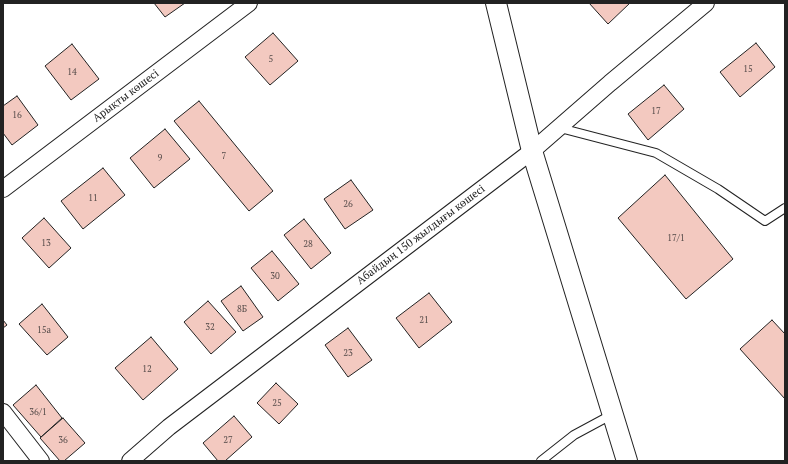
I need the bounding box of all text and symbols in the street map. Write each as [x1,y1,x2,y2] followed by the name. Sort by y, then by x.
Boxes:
[269,54,273,64] house number: 5
[743,64,753,74] house number: 15
[67,67,77,77] house number: 14
[90,67,162,125] street label: Арықты көшесі
[651,106,661,116] house number: 17
[12,110,22,120] house number: 16
[222,151,226,161] house number: 7
[158,153,162,163] house number: 9
[354,182,488,288] street label: Абайдың 150 жылдығы көшесі
[88,193,98,203] house number: 11
[343,199,353,209] house number: 26
[667,233,685,243] house number: 17/1
[41,238,51,248] house number: 13
[303,239,313,249] house number: 28
[270,271,280,281] house number: 30
[237,304,247,314] house number: 8Б
[419,315,429,325] house number: 21
[205,322,215,332] house number: 32
[37,325,51,335] house number: 15а
[343,348,353,358] house number: 23
[142,364,152,374] house number: 12
[272,398,282,408] house number: 25
[29,407,47,417] house number: 36/1
[58,435,68,445] house number: 36
[223,435,233,445] house number: 27

